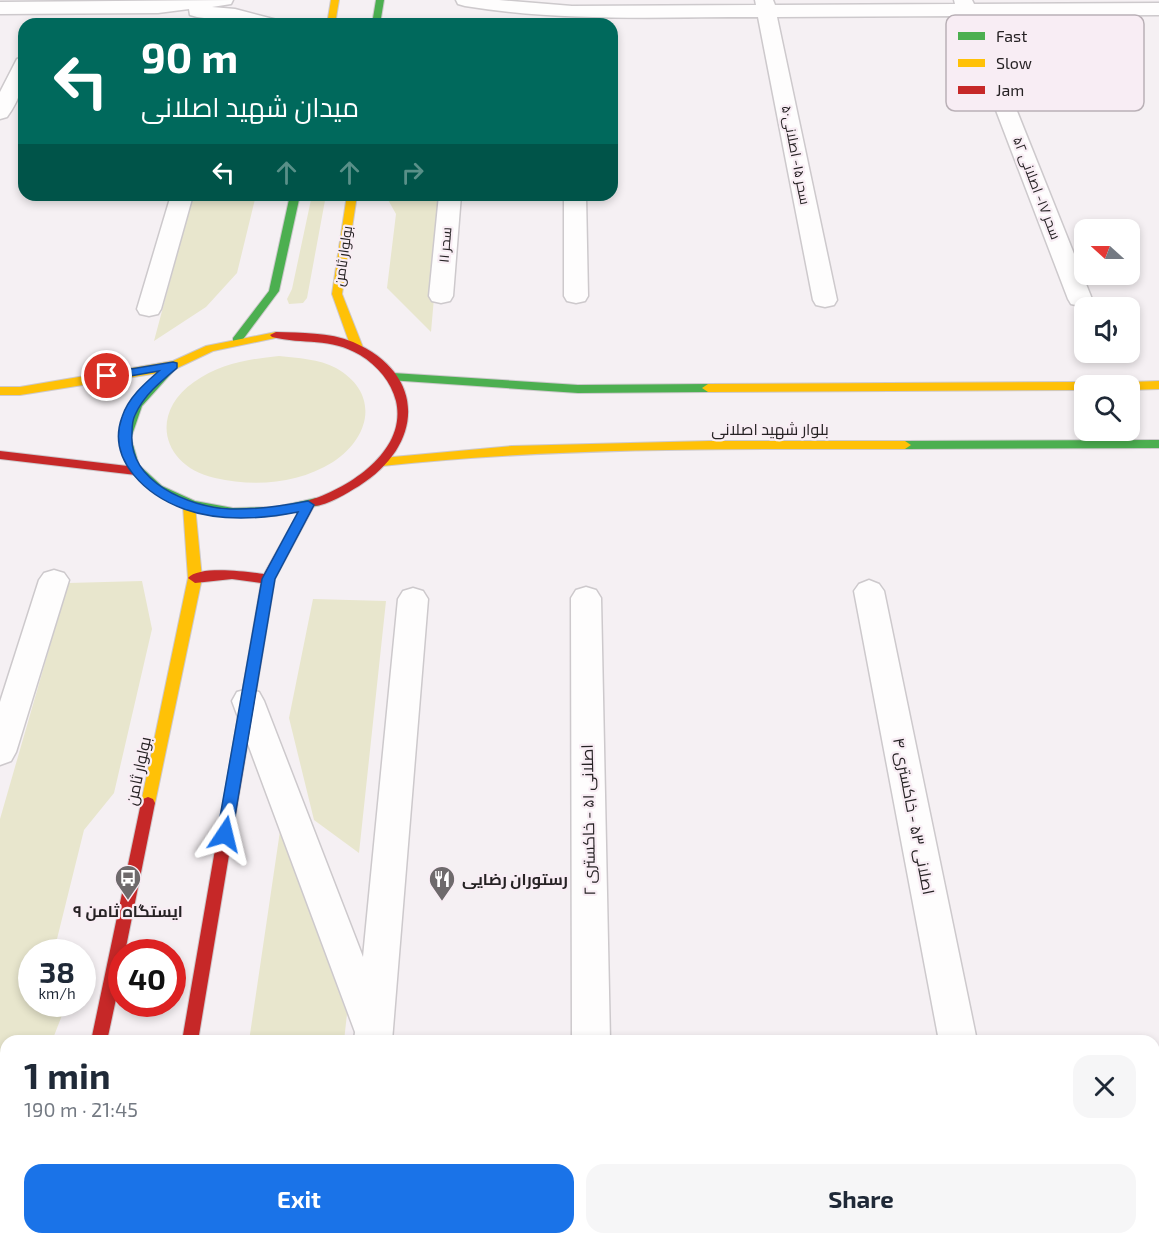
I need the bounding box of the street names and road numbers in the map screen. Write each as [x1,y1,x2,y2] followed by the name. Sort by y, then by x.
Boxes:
[779,104,814,206] street label: سحر ۱۵- اصلانی۵۰
[1010,134,1065,242] street label: سحر ۱۷- اصلانی ۵۲
[330,225,355,287] street label: بولوار ثامن
[434,226,455,264] street label: سحر ۱۱
[711,419,829,440] street label: بلوار شهید اصلانی
[121,735,156,807] street label: بولوار ثامن
[888,736,939,896] street label: اصلانی ۵۳ - خاکستری ۴
[577,744,600,896] street label: اصلانی ۵۱ - خاکستری ۲

